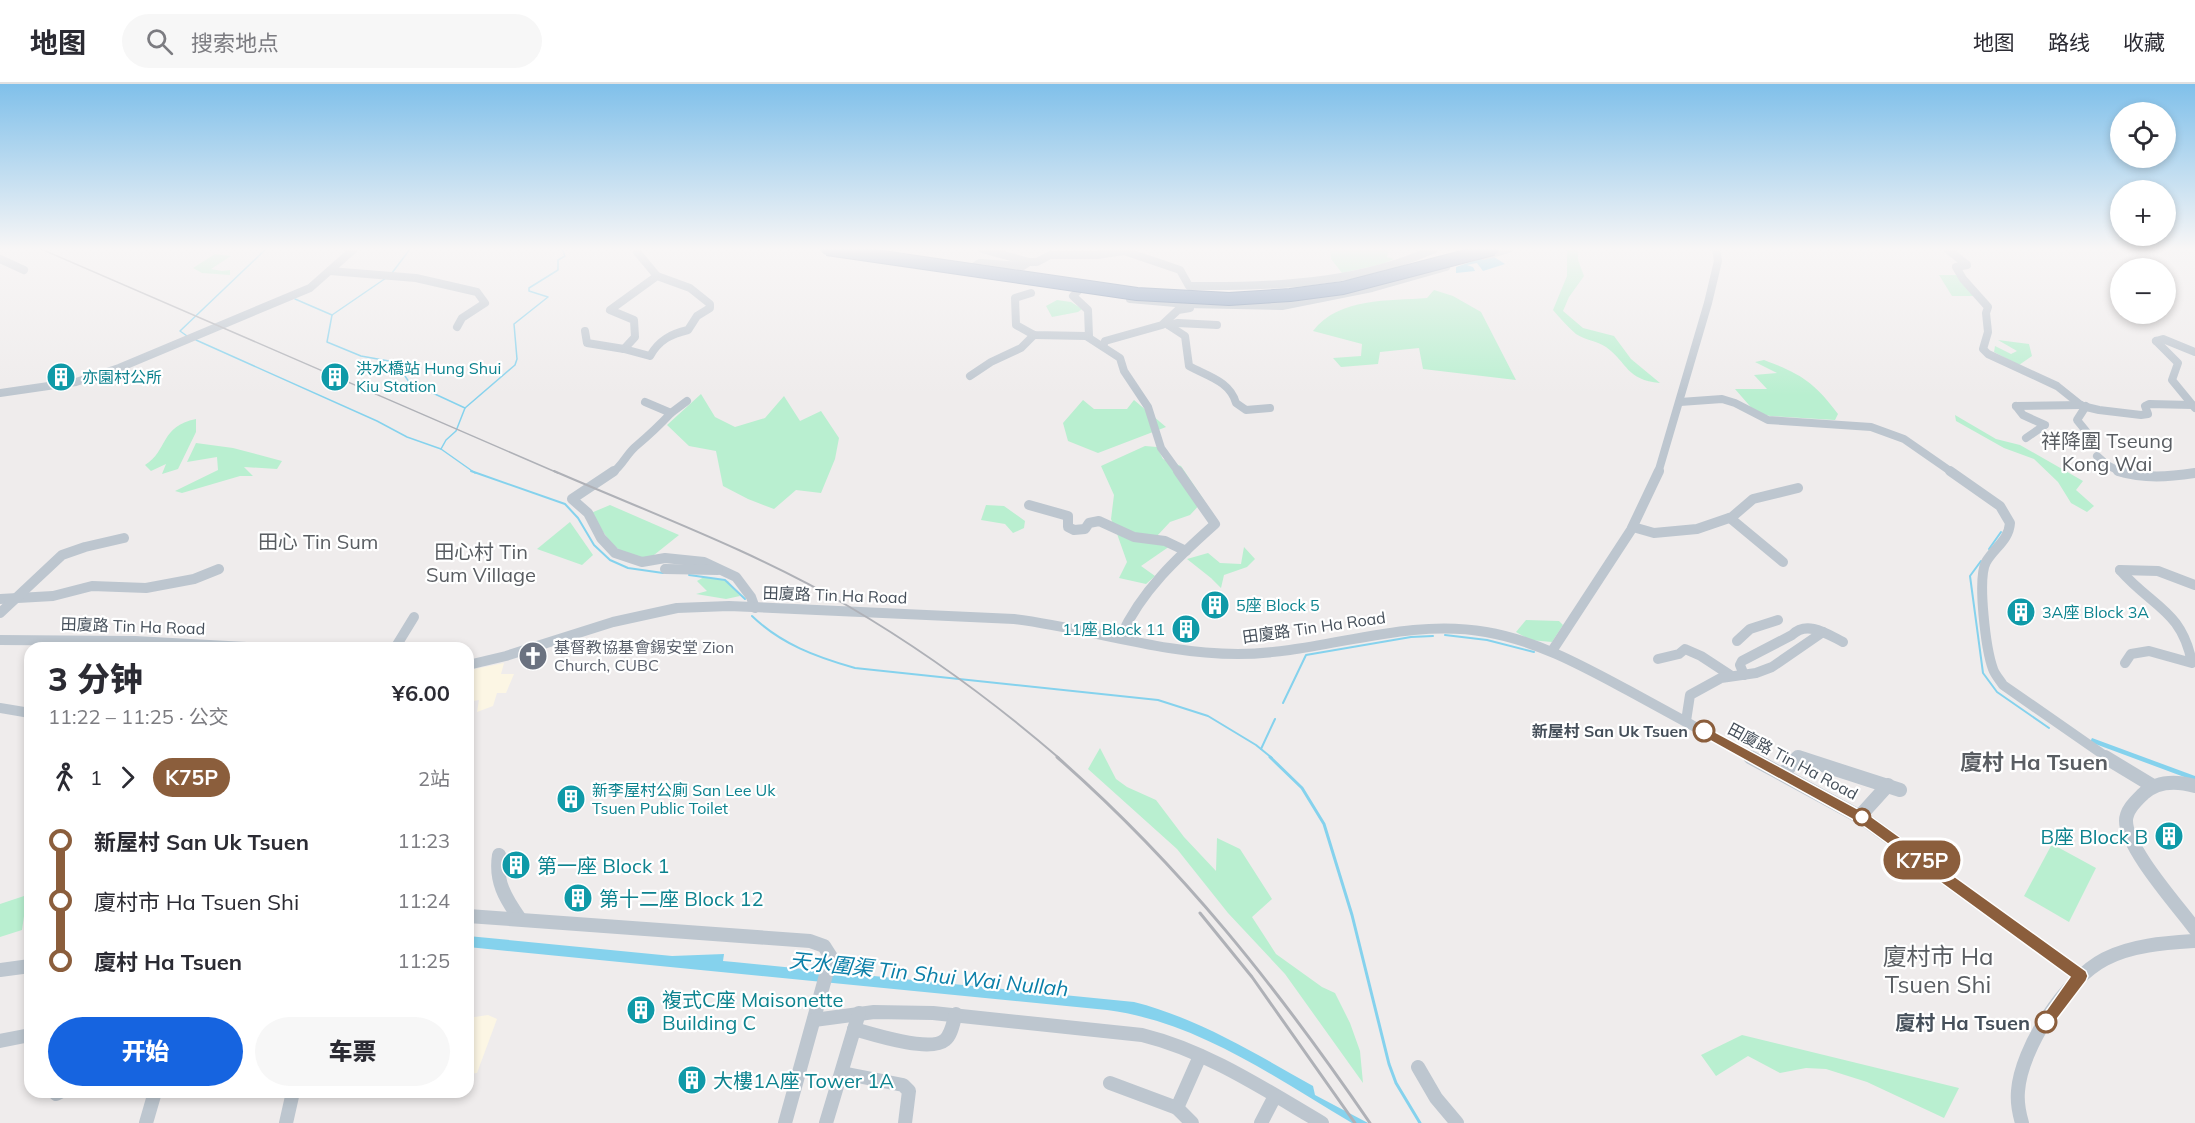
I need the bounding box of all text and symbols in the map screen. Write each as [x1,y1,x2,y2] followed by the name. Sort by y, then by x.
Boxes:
[122,14,542,68] search box
[30,25,86,60] text: 地图
[143,25,176,58] icon: search
[191,29,279,57] text: 搜索地点
[1973,29,2015,55] text: 地图
[2048,29,2090,55] text: 路线
[2123,29,2165,55] text: 收藏
[2110,102,2176,324] map controls
[2110,102,2176,168] button: locate
[2110,180,2176,246] button: +
[2110,258,2176,324] button: −
[356,358,501,396] place label: 洪水橋站 Hung Shui Kiu Station
[45,361,77,393] building icon: 亦園村公所
[319,361,351,393] building icon: 洪水橋站 Hung Shui Kiu Station
[82,367,162,387] place label: 亦園村公所
[2041,428,2173,476] district label: 祥降圍 Tseung Kong Wai
[258,529,378,554] district label: 田心 Tin Sum
[426,539,536,587] district label: 田心村 Tin Sum Village
[762,582,908,608] street label: 田廈路 Tin Ha Road
[1199,589,1231,621] building icon: 5座 Block 5
[1236,595,1320,615] place label: 5座 Block 5
[2005,596,2037,628] building icon: 3A座 Block 3A
[2042,602,2149,622] place label: 3A座 Block 3A
[1241,607,1387,647] street label: 田廈路 Tin Ha Road
[60,613,206,639] street label: 田廈路 Tin Ha Road
[1170,613,1202,645] building icon: 11座 Block 11
[1062,619,1165,639] place label: 11座 Block 11
[554,637,734,675] place label: 基督教協基會錫安堂 Zion Church, CUBC
[517,640,549,672] church icon: 基督教協基會錫安堂 Zion Church, CUBC
[48,658,143,699] text: 3 分钟
[392,679,450,707] text: ¥6.00
[48,704,229,729] text: 11:22 – 11:25 · 公交
[1725,718,1861,804] street label: 田廈路 Tin Ha Road
[1693,720,1715,742] marker: 新屋村 San Uk Tsuen
[1532,721,1688,741] place label: 新屋村 San Uk Tsuen
[1960,748,2108,776] district label: 廈村 Ha Tsuen
[48,761,81,794] icon: walk
[111,761,144,794] icon: forward
[165,764,218,790] text: K75P
[90,765,102,790] text: 1
[418,766,450,791] text: 2站
[592,780,776,818] place label: 新李屋村公廁 San Lee Uk Tsuen Public Toilet
[555,783,587,815] building icon: 新李屋村公廁 San Lee Uk Tsuen Public Toilet
[1853,808,1871,826] unlabelled marker
[2153,820,2185,852] building icon: B座 Block B
[2040,824,2148,849] place label: B座 Block B
[94,828,309,856] text: 新屋村 San Uk Tsuen
[397,828,450,853] text: 11:23
[1880,840,1964,880] line badge: K75P
[1895,847,1949,873] text: K75P
[500,849,532,881] building icon: 第一座 Block 1
[537,853,669,878] place label: 第一座 Block 1
[562,882,594,914] building icon: 第十二座 Block 12
[599,886,763,911] place label: 第十二座 Block 12
[94,888,299,916] text: 廈村市 Ha Tsuen Shi
[397,888,450,913] text: 11:24
[1882,941,1994,999] district label: 廈村市 Ha Tsuen Shi
[788,946,1070,1002] water label: 天水圍渠 Tin Shui Wai Nullah
[94,948,242,976] text: 廈村 Ha Tsuen
[397,948,450,973] text: 11:25
[662,987,843,1035] place label: 複式C座 Maisonette Building C
[625,994,657,1026] building icon: 複式C座 Maisonette Building C
[1895,1010,2030,1035] place label: 廈村 Ha Tsuen
[2035,1011,2057,1033] marker: 廈村 Ha Tsuen
[48,1017,243,1086] button: 开始
[255,1017,450,1086] button: 车票
[676,1064,708,1096] building icon: 大樓1A座 Tower 1A
[713,1068,894,1093] place label: 大樓1A座 Tower 1A

